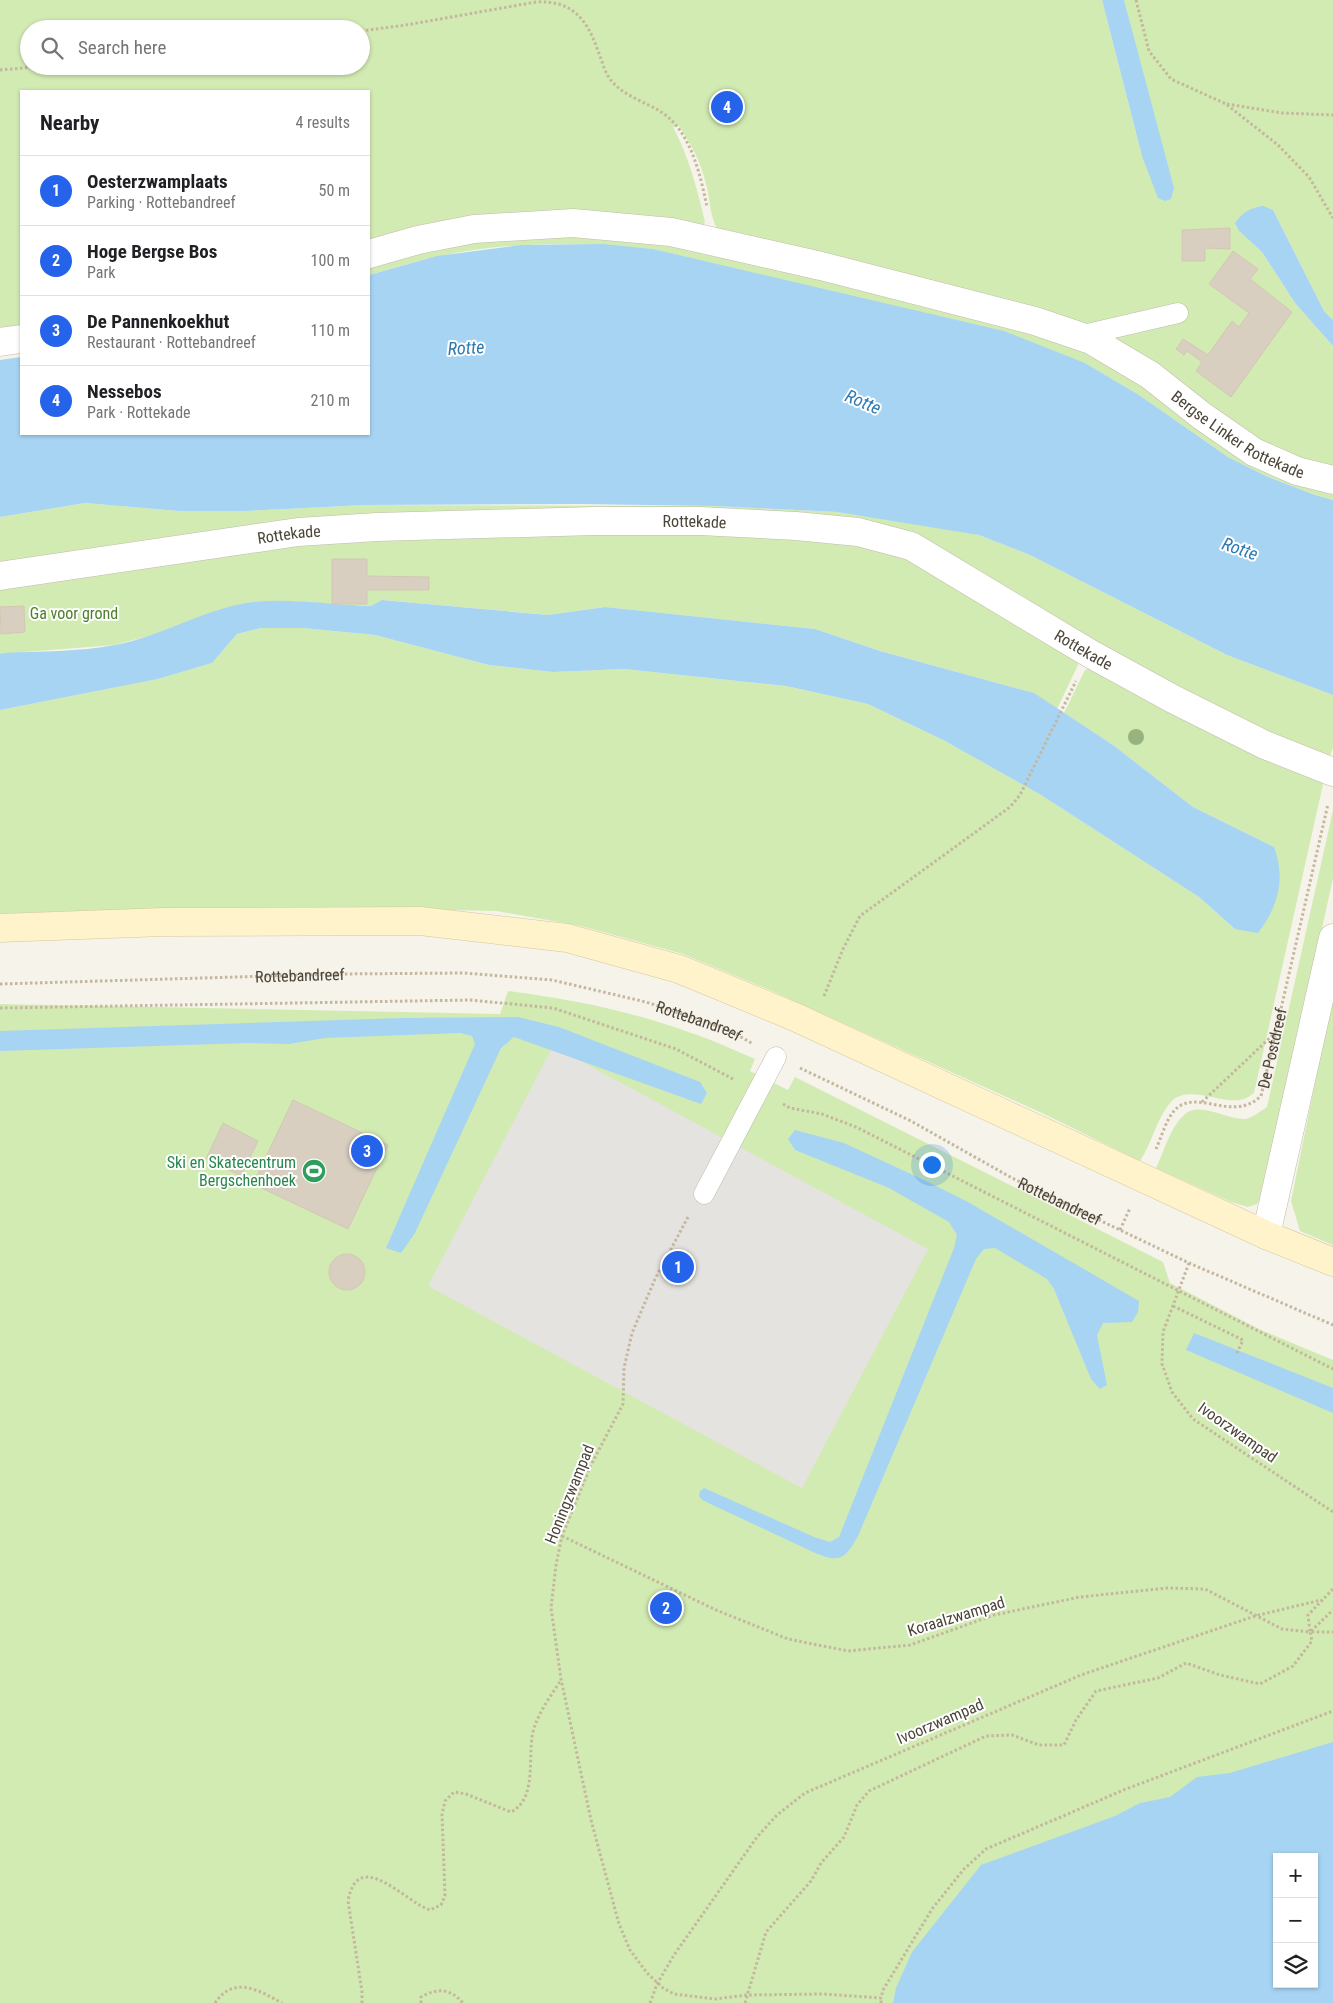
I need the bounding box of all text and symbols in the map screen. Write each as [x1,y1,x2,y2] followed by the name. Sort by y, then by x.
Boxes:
[20,20,370,75] search box
[38,34,66,62] icon: search
[78,36,166,59] text: Search here
[711,88,743,126] pin: 4
[40,111,99,135] text: Nearby
[295,113,350,132] text: 4 results
[87,170,228,193] text: Oesterzwamplaats
[52,181,60,200] text: 1
[318,181,350,200] text: 50 m
[87,193,236,212] text: Parking · Rottebandreef
[87,240,217,263] text: Hoge Bergse Bos
[52,251,60,270] text: 2
[311,251,350,270] text: 100 m
[87,263,116,282] text: Park
[87,310,229,333] text: De Pannenkoekhut
[52,321,60,340] text: 3
[311,321,350,340] text: 110 m
[87,333,256,352] text: Restaurant · Rottebandreef
[447,336,485,359] water label: Rotte
[87,380,162,403] text: Nessebos
[842,385,884,418] water label: Rotte
[1168,387,1306,482] street label: Bergse Linker Rottekade
[52,391,60,410] text: 4
[311,391,350,410] text: 210 m
[87,403,191,422] text: Park · Rottekade
[663,512,727,532] street label: Rottekade
[256,522,321,548] street label: Rottekade
[1219,533,1261,564] water label: Rotte
[30,604,118,623] park label: Ga voor grond
[1051,626,1116,674] street label: Rottekade
[255,965,345,986] street label: Rottebandreef
[654,997,745,1045] street label: Rottebandreef
[1254,1006,1291,1090] street label: De Postdreef
[351,1132,383,1170] pin: 3
[919,1152,945,1178] your location
[167,1153,297,1190] place label: Ski en Skatecentrum Bergschenhoek
[301,1158,327,1184] sports icon: Ski en Skatecentrum Bergschenhoek
[1015,1173,1104,1229] street label: Rottebandreef
[662,1248,694,1286] pin: 1
[1194,1398,1281,1467] street label: Ivoorzwampad
[541,1442,598,1547] street label: Honingzwampad
[650,1589,682,1627] pin: 2
[905,1593,1007,1640] street label: Koraalzwampad
[894,1695,986,1748] street label: Ivoorzwampad
[1273,1853,1318,1988] map controls
[1273,1853,1318,1898] button: +
[1273,1898,1318,1943] button: −
[1273,1943,1318,1988] button: layers

